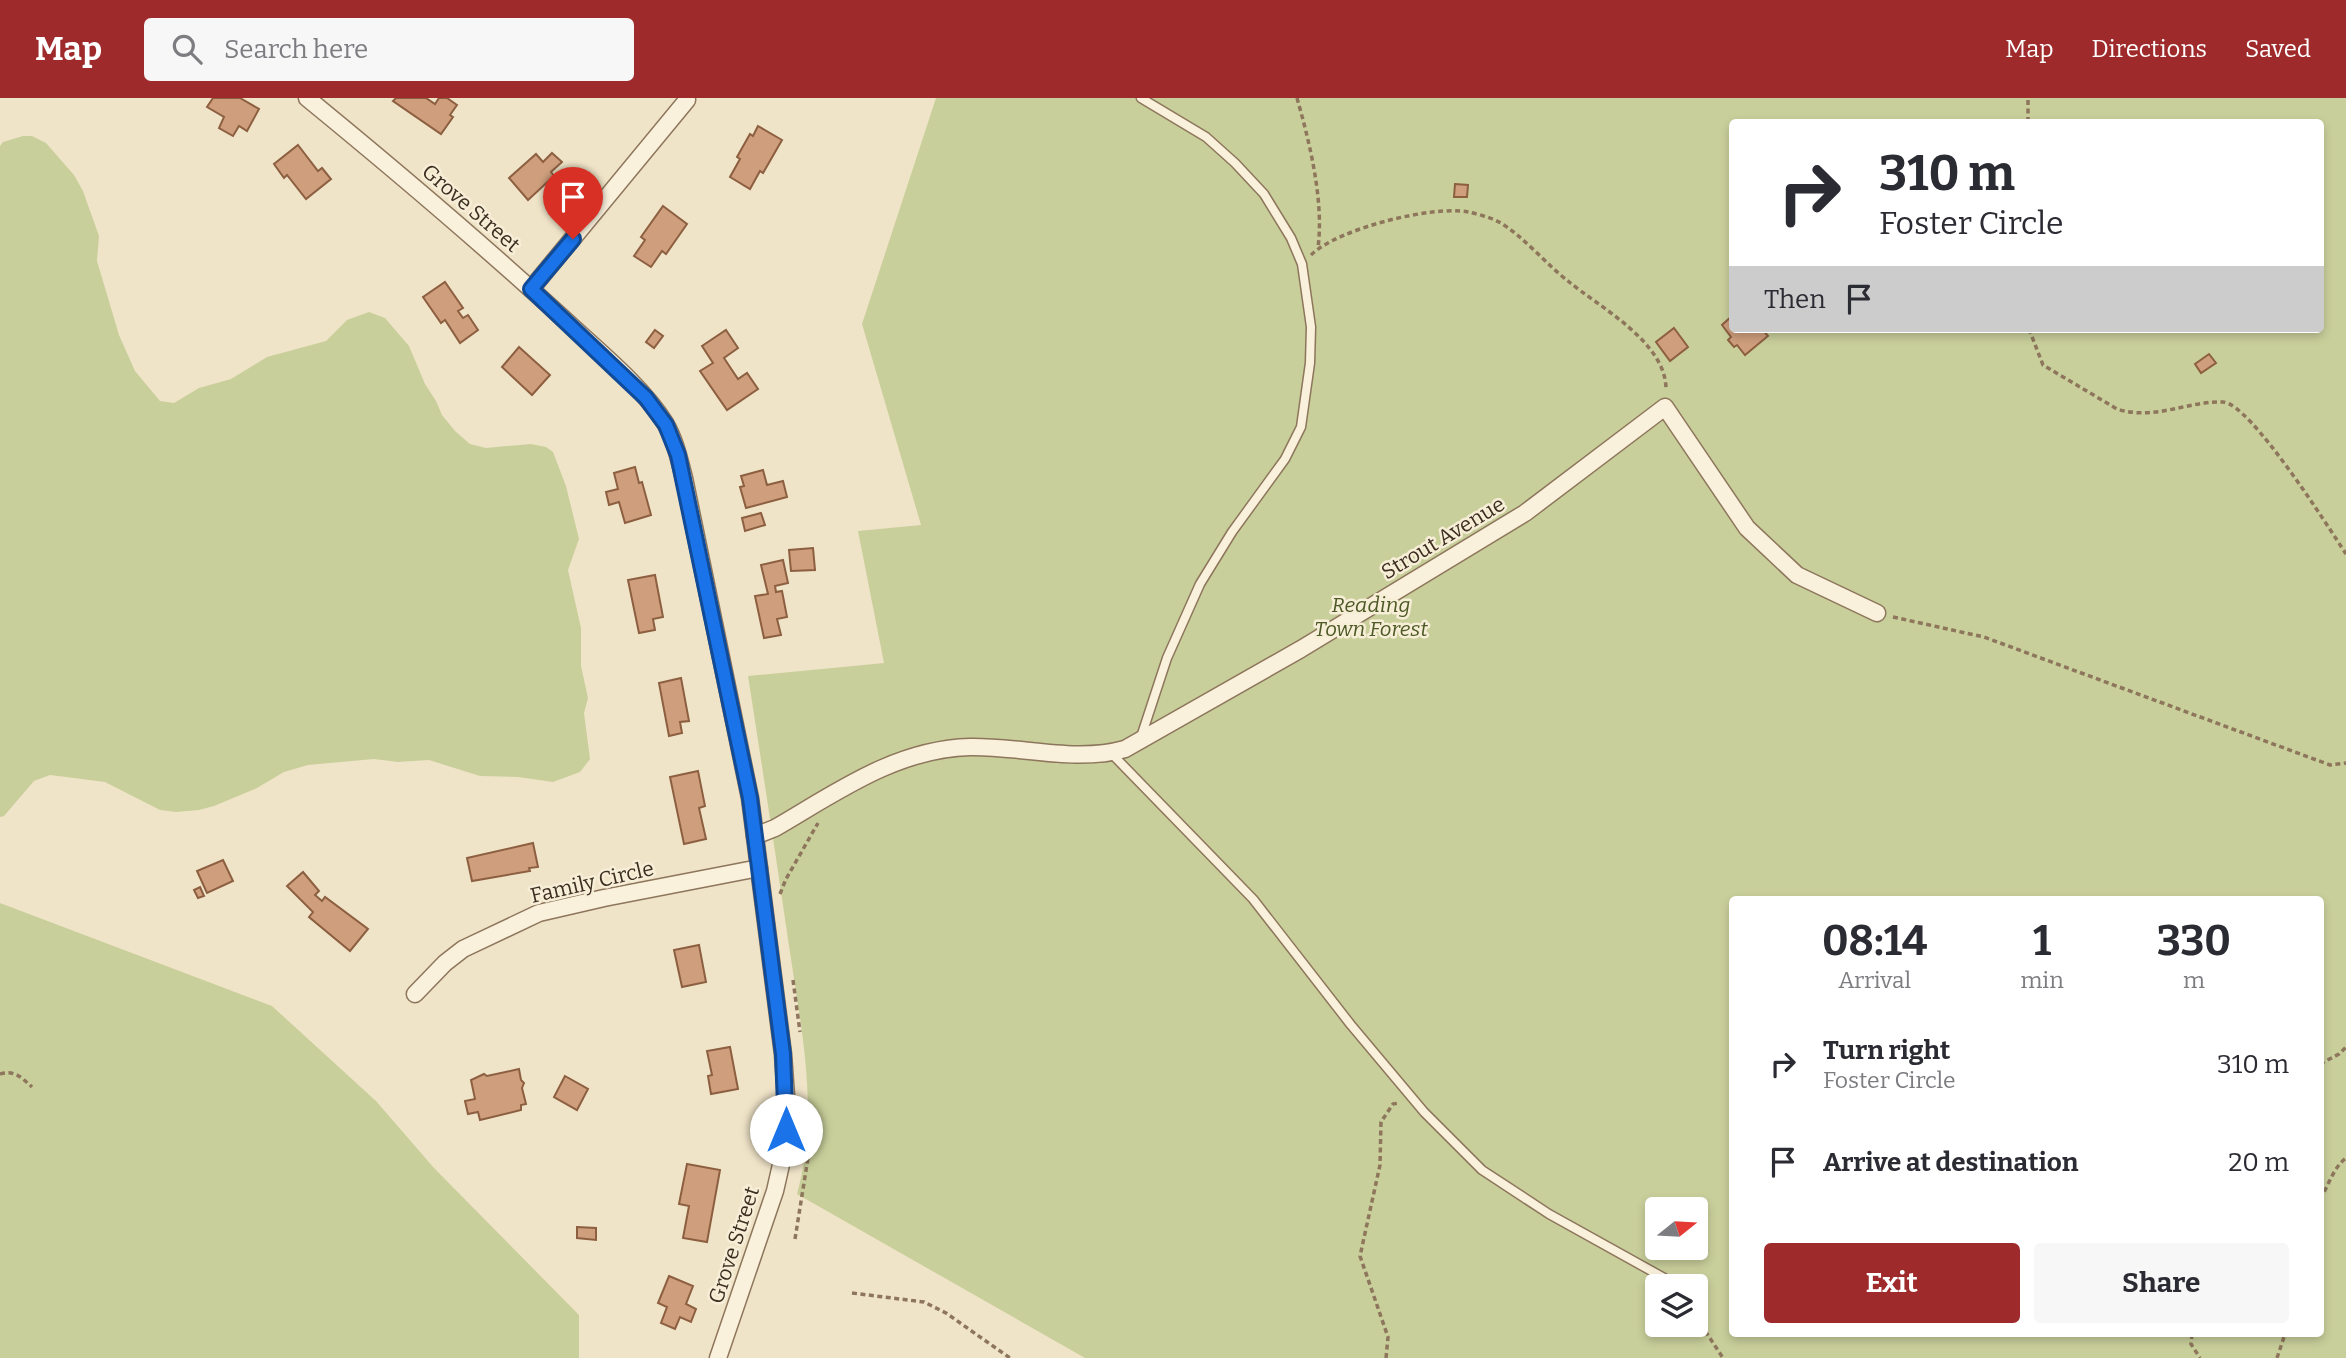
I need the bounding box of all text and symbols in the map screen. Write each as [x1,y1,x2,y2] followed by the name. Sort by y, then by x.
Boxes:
[144,18,634,81] search box
[35,29,102,69] text: Map
[168,30,206,68] icon: search
[224,34,368,65] text: Search here
[2005,35,2054,63] text: Map
[2092,35,2207,63] text: Directions
[2245,35,2311,63] text: Saved
[1879,144,2015,203] text: 310 m
[1764,147,1855,238] icon: right
[417,158,526,258] street label: Grove Street
[543,167,603,239] pin
[554,178,592,216] icon: arrive
[1879,204,2064,242] text: Foster Circle
[1840,280,1878,318] icon: arrive
[1764,284,1826,315] text: Then
[1377,491,1509,585] street label: Strout Avenue
[1314,592,1428,642] park label: Reading Town Forest
[528,855,656,909] street label: Family Circle
[1822,916,1927,966] text: 08:14
[2033,916,2051,966] text: 1
[2157,916,2231,966] text: 330
[1838,966,1911,994] text: Arrival
[2020,966,2064,994] text: min
[2183,966,2205,994] text: m
[1823,1035,1950,1066] text: Turn right
[1764,1045,1802,1083] icon: right
[2217,1049,2289,1080] text: 310 m
[1823,1066,1956,1094] text: Foster Circle
[749,1093,823,1167] position arrow
[1764,1143,1802,1181] icon: arrive
[1823,1147,2078,1178] text: Arrive at destination
[2228,1147,2289,1178] text: 20 m
[703,1183,765,1307] street label: Grove Street
[1645,1197,1708,1260] north arrow
[1645,1197,1708,1337] map controls
[1764,1243,2020,1323] button: Exit
[2034,1243,2289,1323] button: Share
[1645,1274,1708,1337] button: layers

